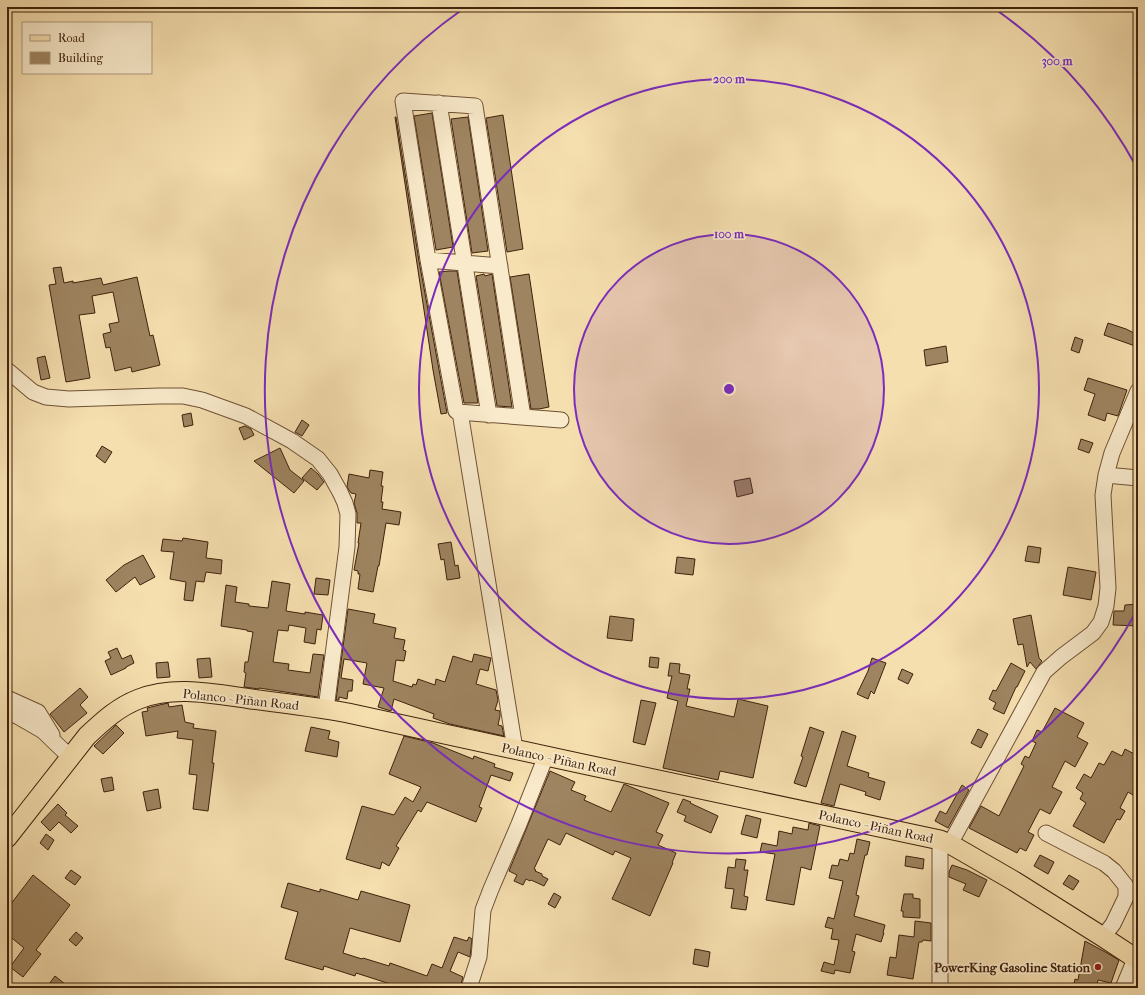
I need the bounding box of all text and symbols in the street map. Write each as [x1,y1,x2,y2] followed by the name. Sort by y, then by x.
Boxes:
[22,22,152,74] legend
[58,31,85,45] text: Road
[58,51,103,65] text: Building
[1042,54,1073,69] text: 300 m
[713,72,746,86] text: 200 m
[714,227,745,241] text: 100 m
[722,382,736,396] centre of rings
[182,686,301,713] street label: Polanco - Piñan Road
[500,740,619,779] street label: Polanco - Piñan Road
[817,807,936,846] street label: Polanco - Piñan Road
[934,960,1090,976] place label: PowerKing Gasoline Station
[1093,962,1103,972] marker: PowerKing Gasoline Station

